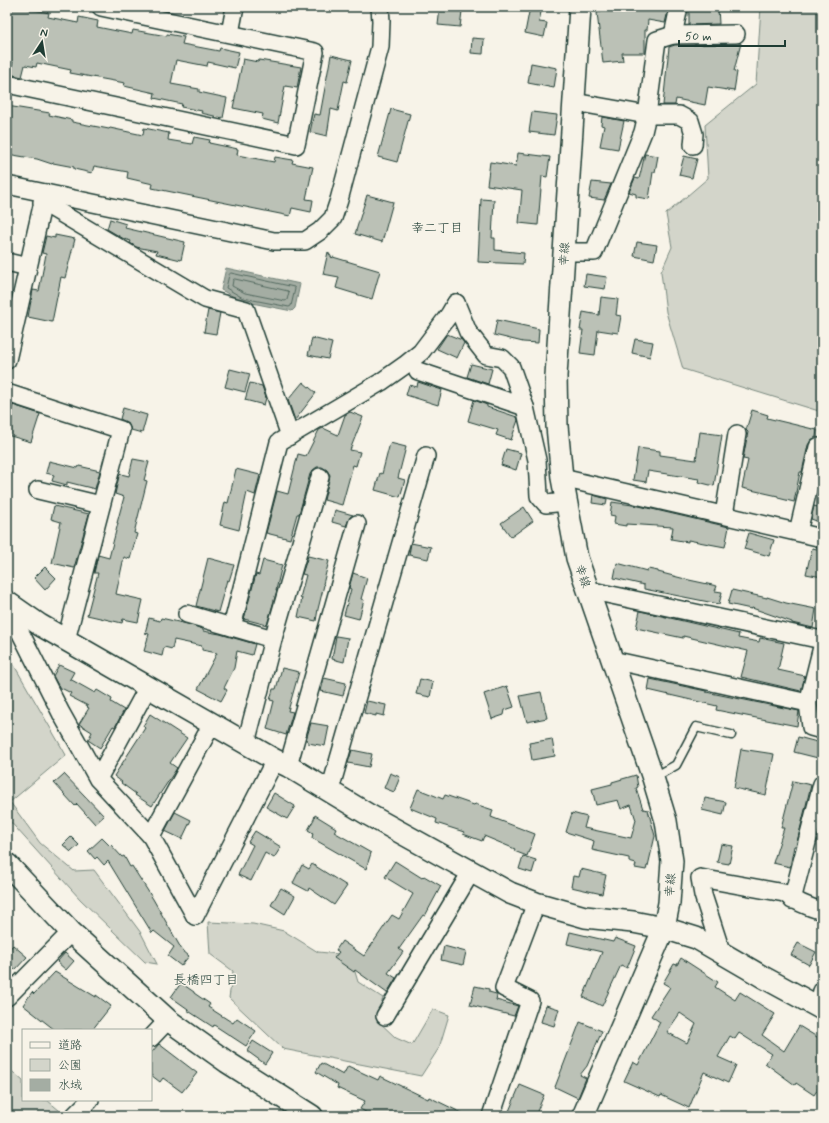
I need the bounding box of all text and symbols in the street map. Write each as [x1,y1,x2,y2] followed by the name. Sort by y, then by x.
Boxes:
[22,22,62,62] north arrow
[679,22,785,48] scale bar
[39,26,49,41] text: N
[685,29,712,45] text: 50 m
[411,220,463,237] district label: 幸二丁目
[556,242,574,267] street label: 幸線
[571,562,594,590] street label: 幸線
[662,872,680,898] street label: 幸線
[173,972,239,989] district label: 長橋四丁目
[22,1029,152,1101] legend
[58,1038,82,1054] text: 道路
[58,1058,82,1074] text: 公園
[58,1078,82,1094] text: 水域

